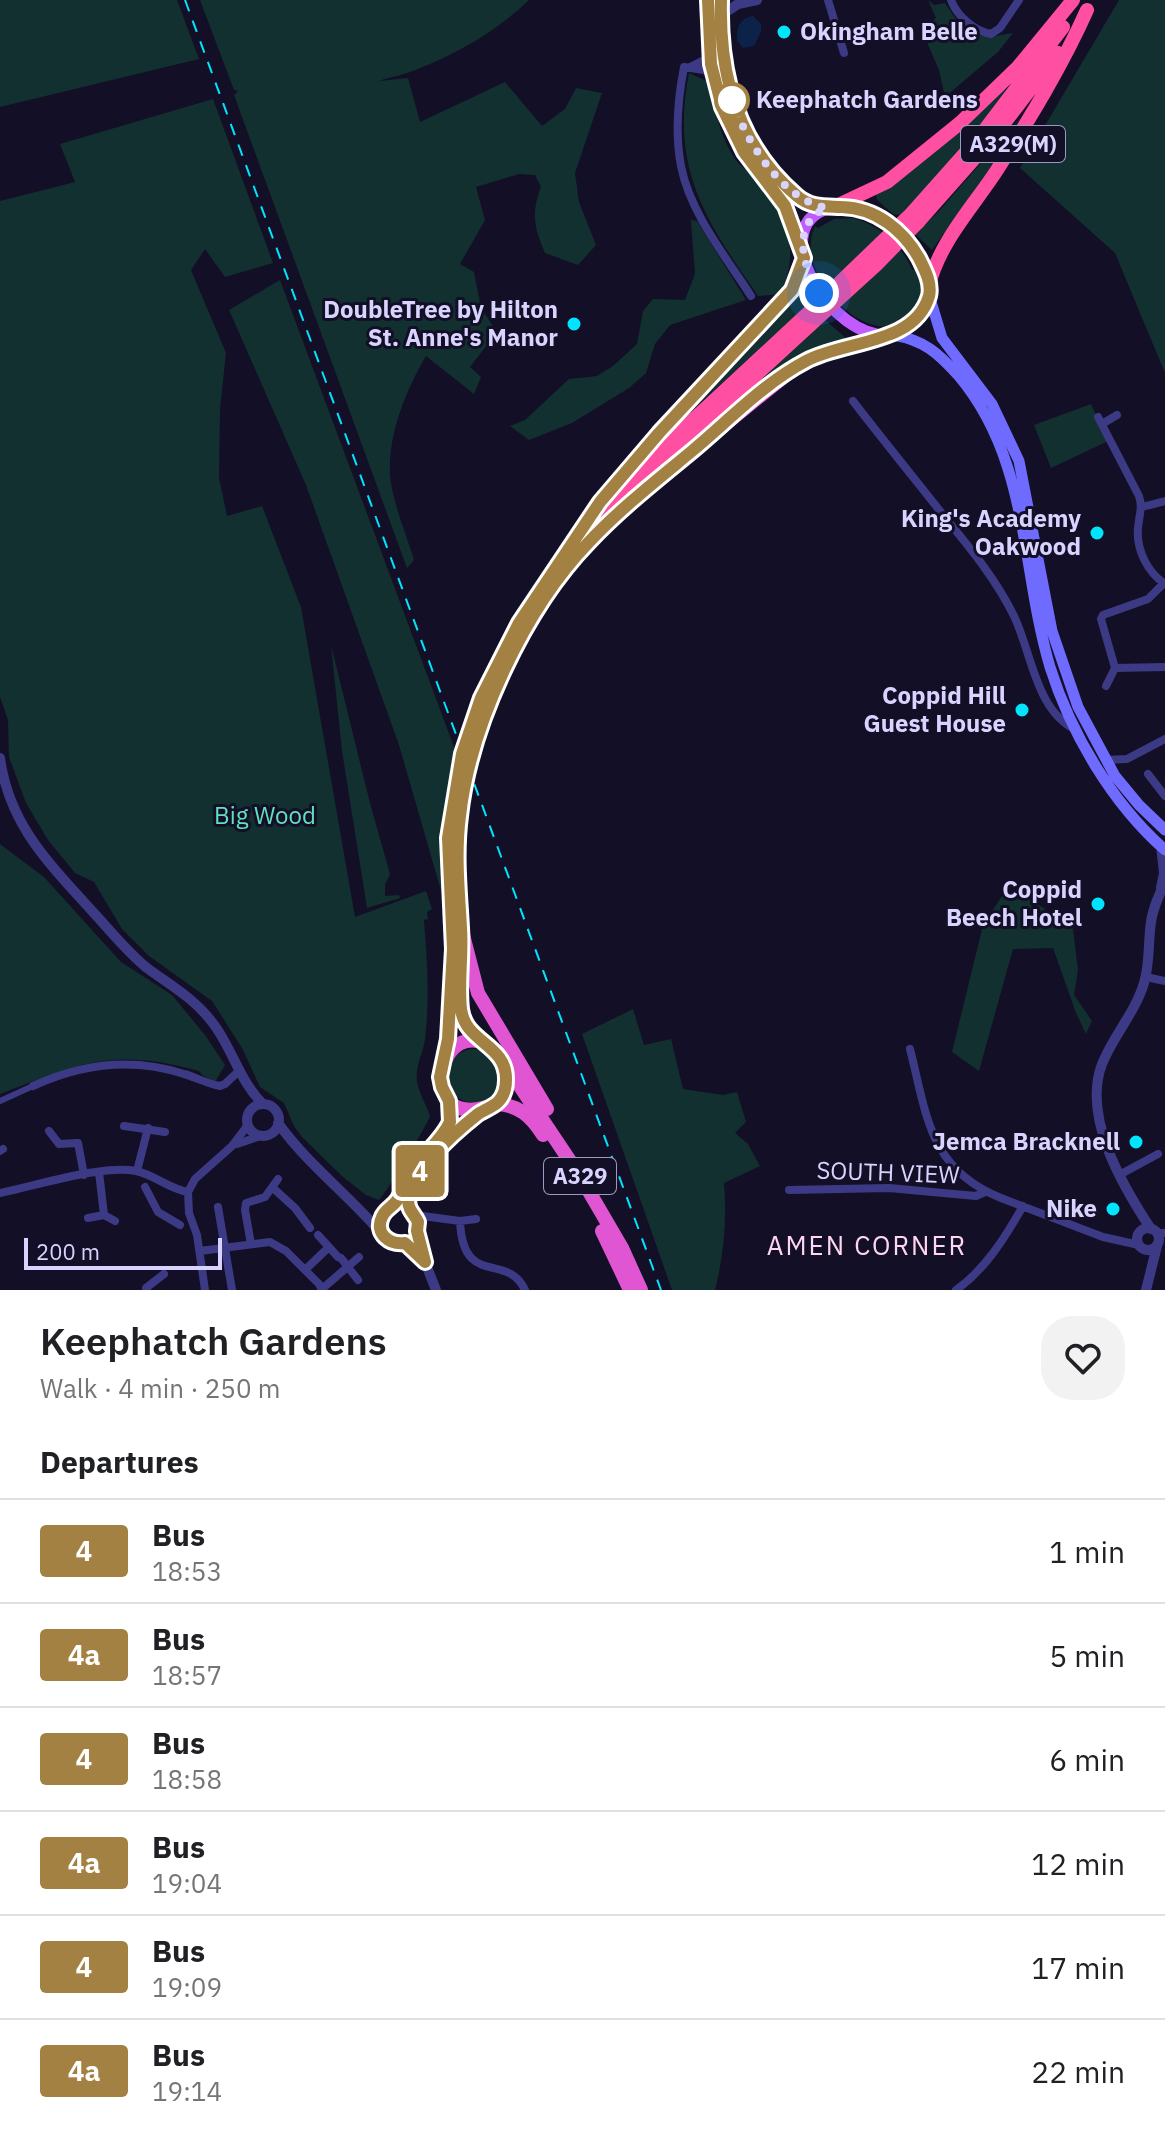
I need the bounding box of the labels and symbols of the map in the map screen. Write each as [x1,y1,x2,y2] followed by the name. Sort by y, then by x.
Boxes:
[800,15,978,47] place label: Okingham Belle
[775,23,793,41] marker: Okingham Belle
[715,83,749,117] marker: Keephatch Gardens
[756,83,978,115] place label: Keephatch Gardens
[961,126,1065,162] road number: A329(M)
[799,273,839,313] your location
[323,293,558,353] place label: DoubleTree by Hilton St. Anne's Manor
[565,315,583,333] marker: DoubleTree by Hilton St. Anne's Manor
[901,502,1081,562] place label: King's Academy Oakwood
[1088,524,1106,542] marker: King's Academy Oakwood
[863,679,1006,739] place label: Coppid Hill Guest House
[1013,701,1031,719] marker: Coppid Hill Guest House
[214,799,316,831] park label: Big Wood
[946,873,1082,933] place label: Coppid Beech Hotel
[1089,895,1107,913] marker: Coppid Beech Hotel
[932,1125,1120,1157] place label: Jemca Bracknell
[1127,1133,1145,1151] marker: Jemca Bracknell
[394,1145,446,1197] line badge: 4
[816,1154,960,1190] street label: SOUTH VIEW
[544,1158,616,1194] road number: A329
[1046,1192,1097,1224] place label: Nike
[1104,1200,1122,1218] marker: Nike
[767,1228,967,1262] district label: AMEN CORNER
[24,1234,222,1270] scale bar

